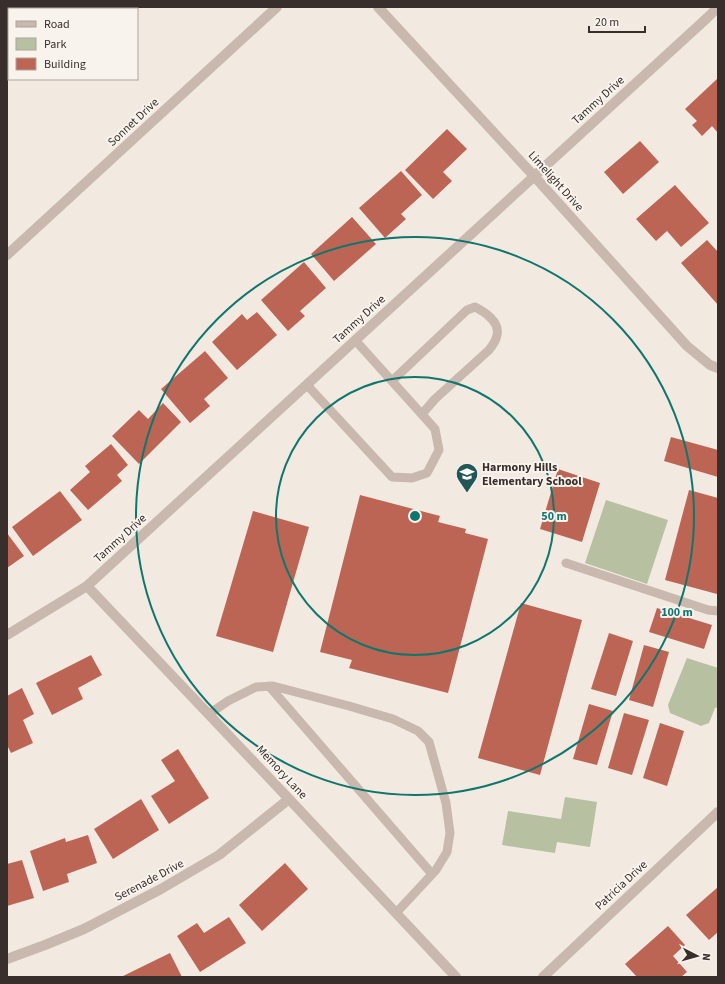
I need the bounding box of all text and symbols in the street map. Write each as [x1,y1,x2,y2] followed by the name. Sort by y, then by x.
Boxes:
[8,8,138,80] legend
[589,8,645,34] scale bar
[595,14,619,31] text: 20 m
[44,16,70,33] text: Road
[44,36,66,53] text: Park
[44,56,86,73] text: Building
[568,72,628,129] street label: Tammy Drive
[104,94,163,151] street label: Sonnet Drive
[524,148,587,215] street label: Limelight Drive
[329,291,389,348] street label: Tammy Drive
[482,459,582,490] place label: Harmony Hills Elementary School
[454,461,480,494] school or university icon: Harmony Hills Elementary School
[541,508,567,525] text: 50 m
[408,509,422,523] centre of rings
[90,510,150,567] street label: Tammy Drive
[661,604,693,621] text: 100 m
[252,742,311,803] street label: Memory Lane
[112,855,187,906] street label: Serenade Drive
[591,857,651,914] street label: Patricia Drive
[677,936,717,976] north arrow
[699,953,714,961] text: N

